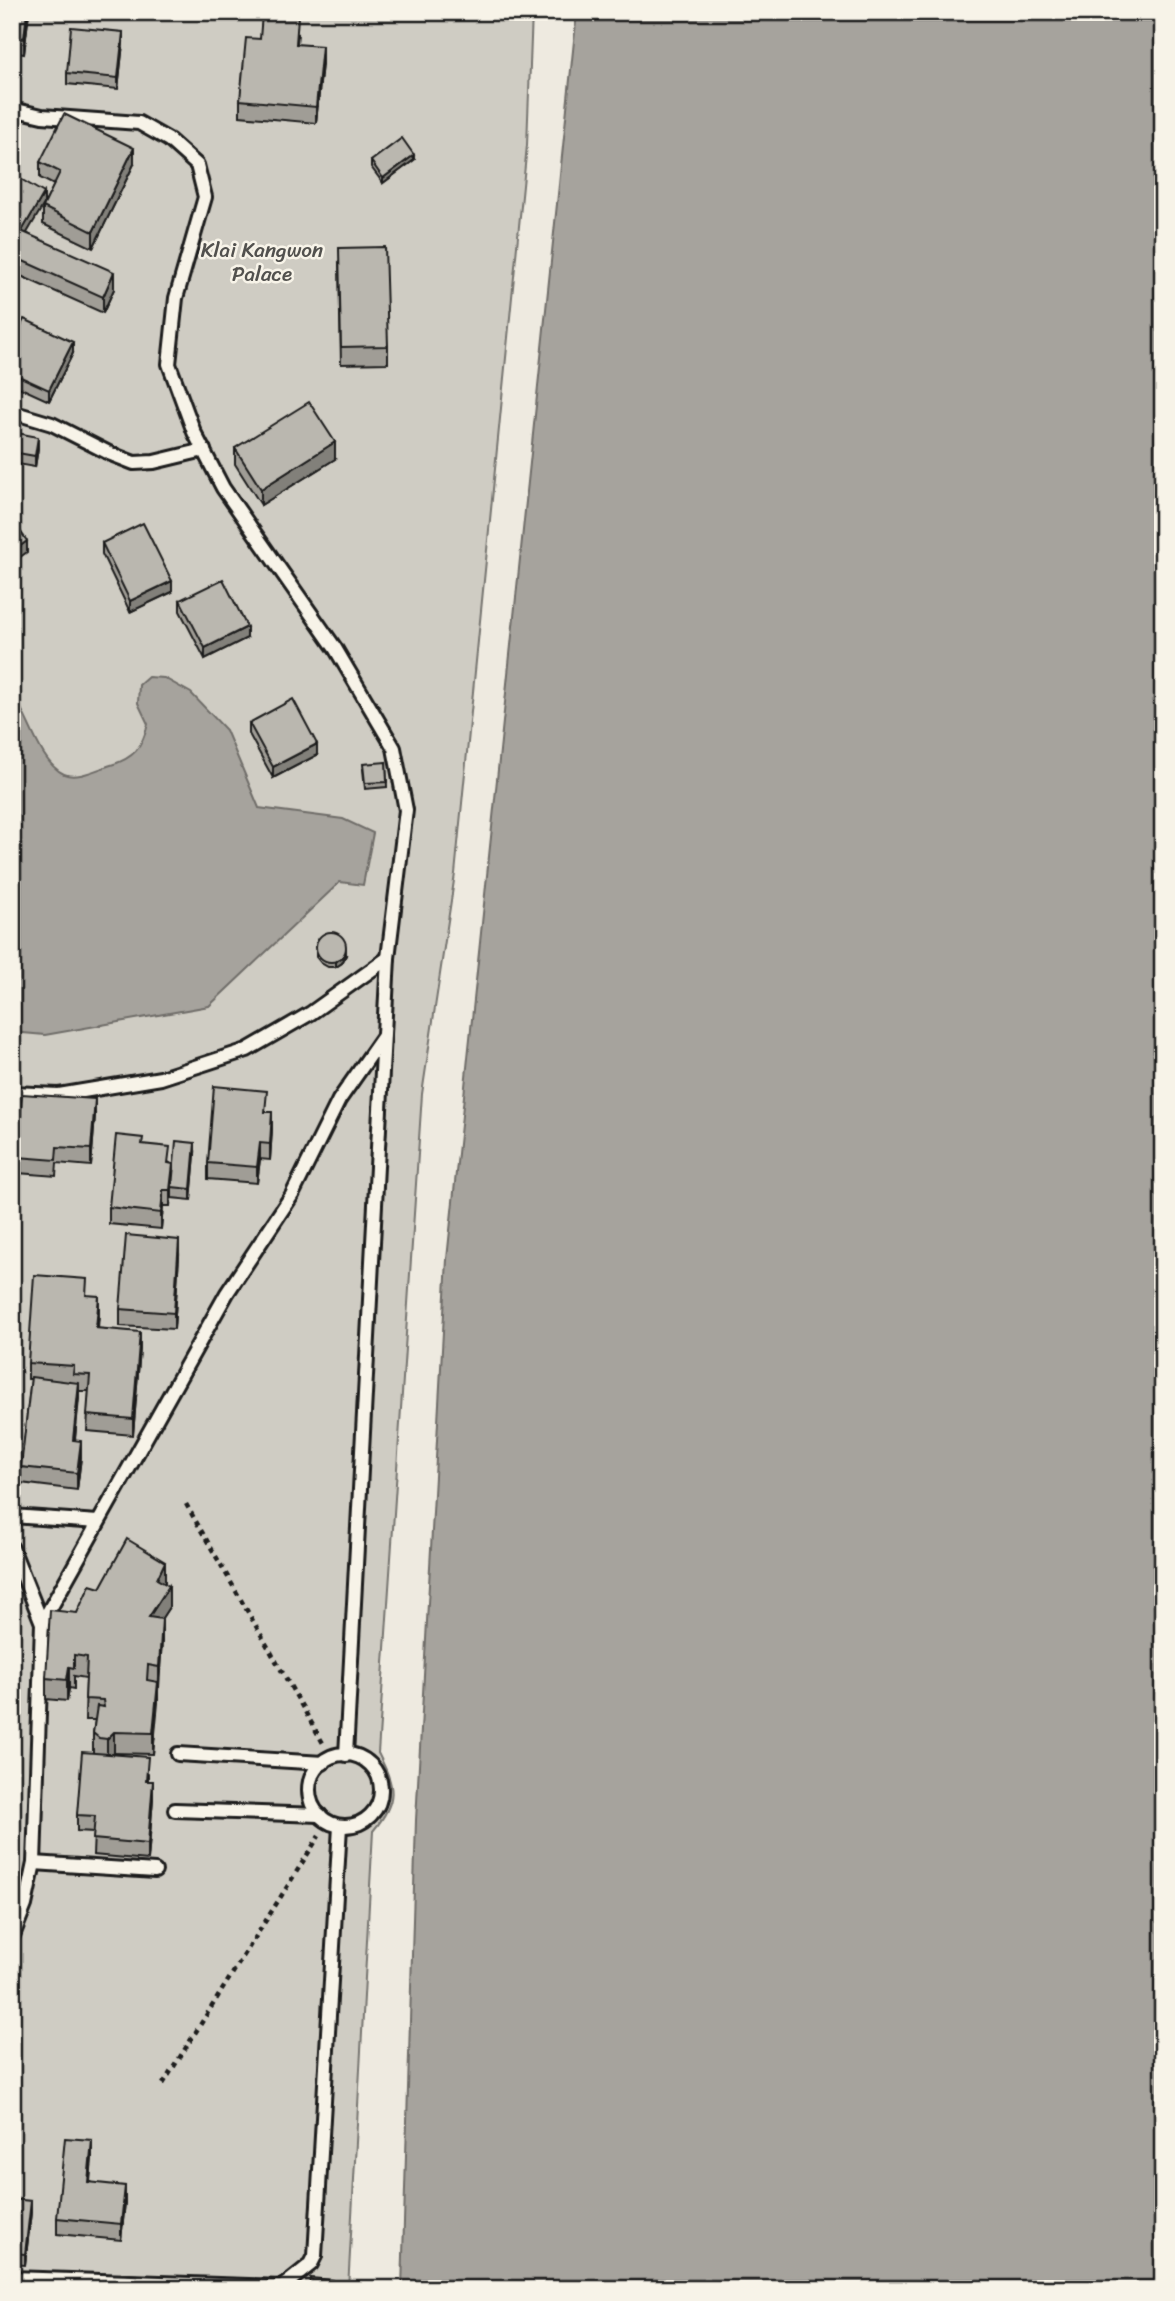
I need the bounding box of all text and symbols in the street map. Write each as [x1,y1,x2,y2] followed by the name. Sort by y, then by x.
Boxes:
[201,231,323,293] park label: Klai Kangwon Palace

